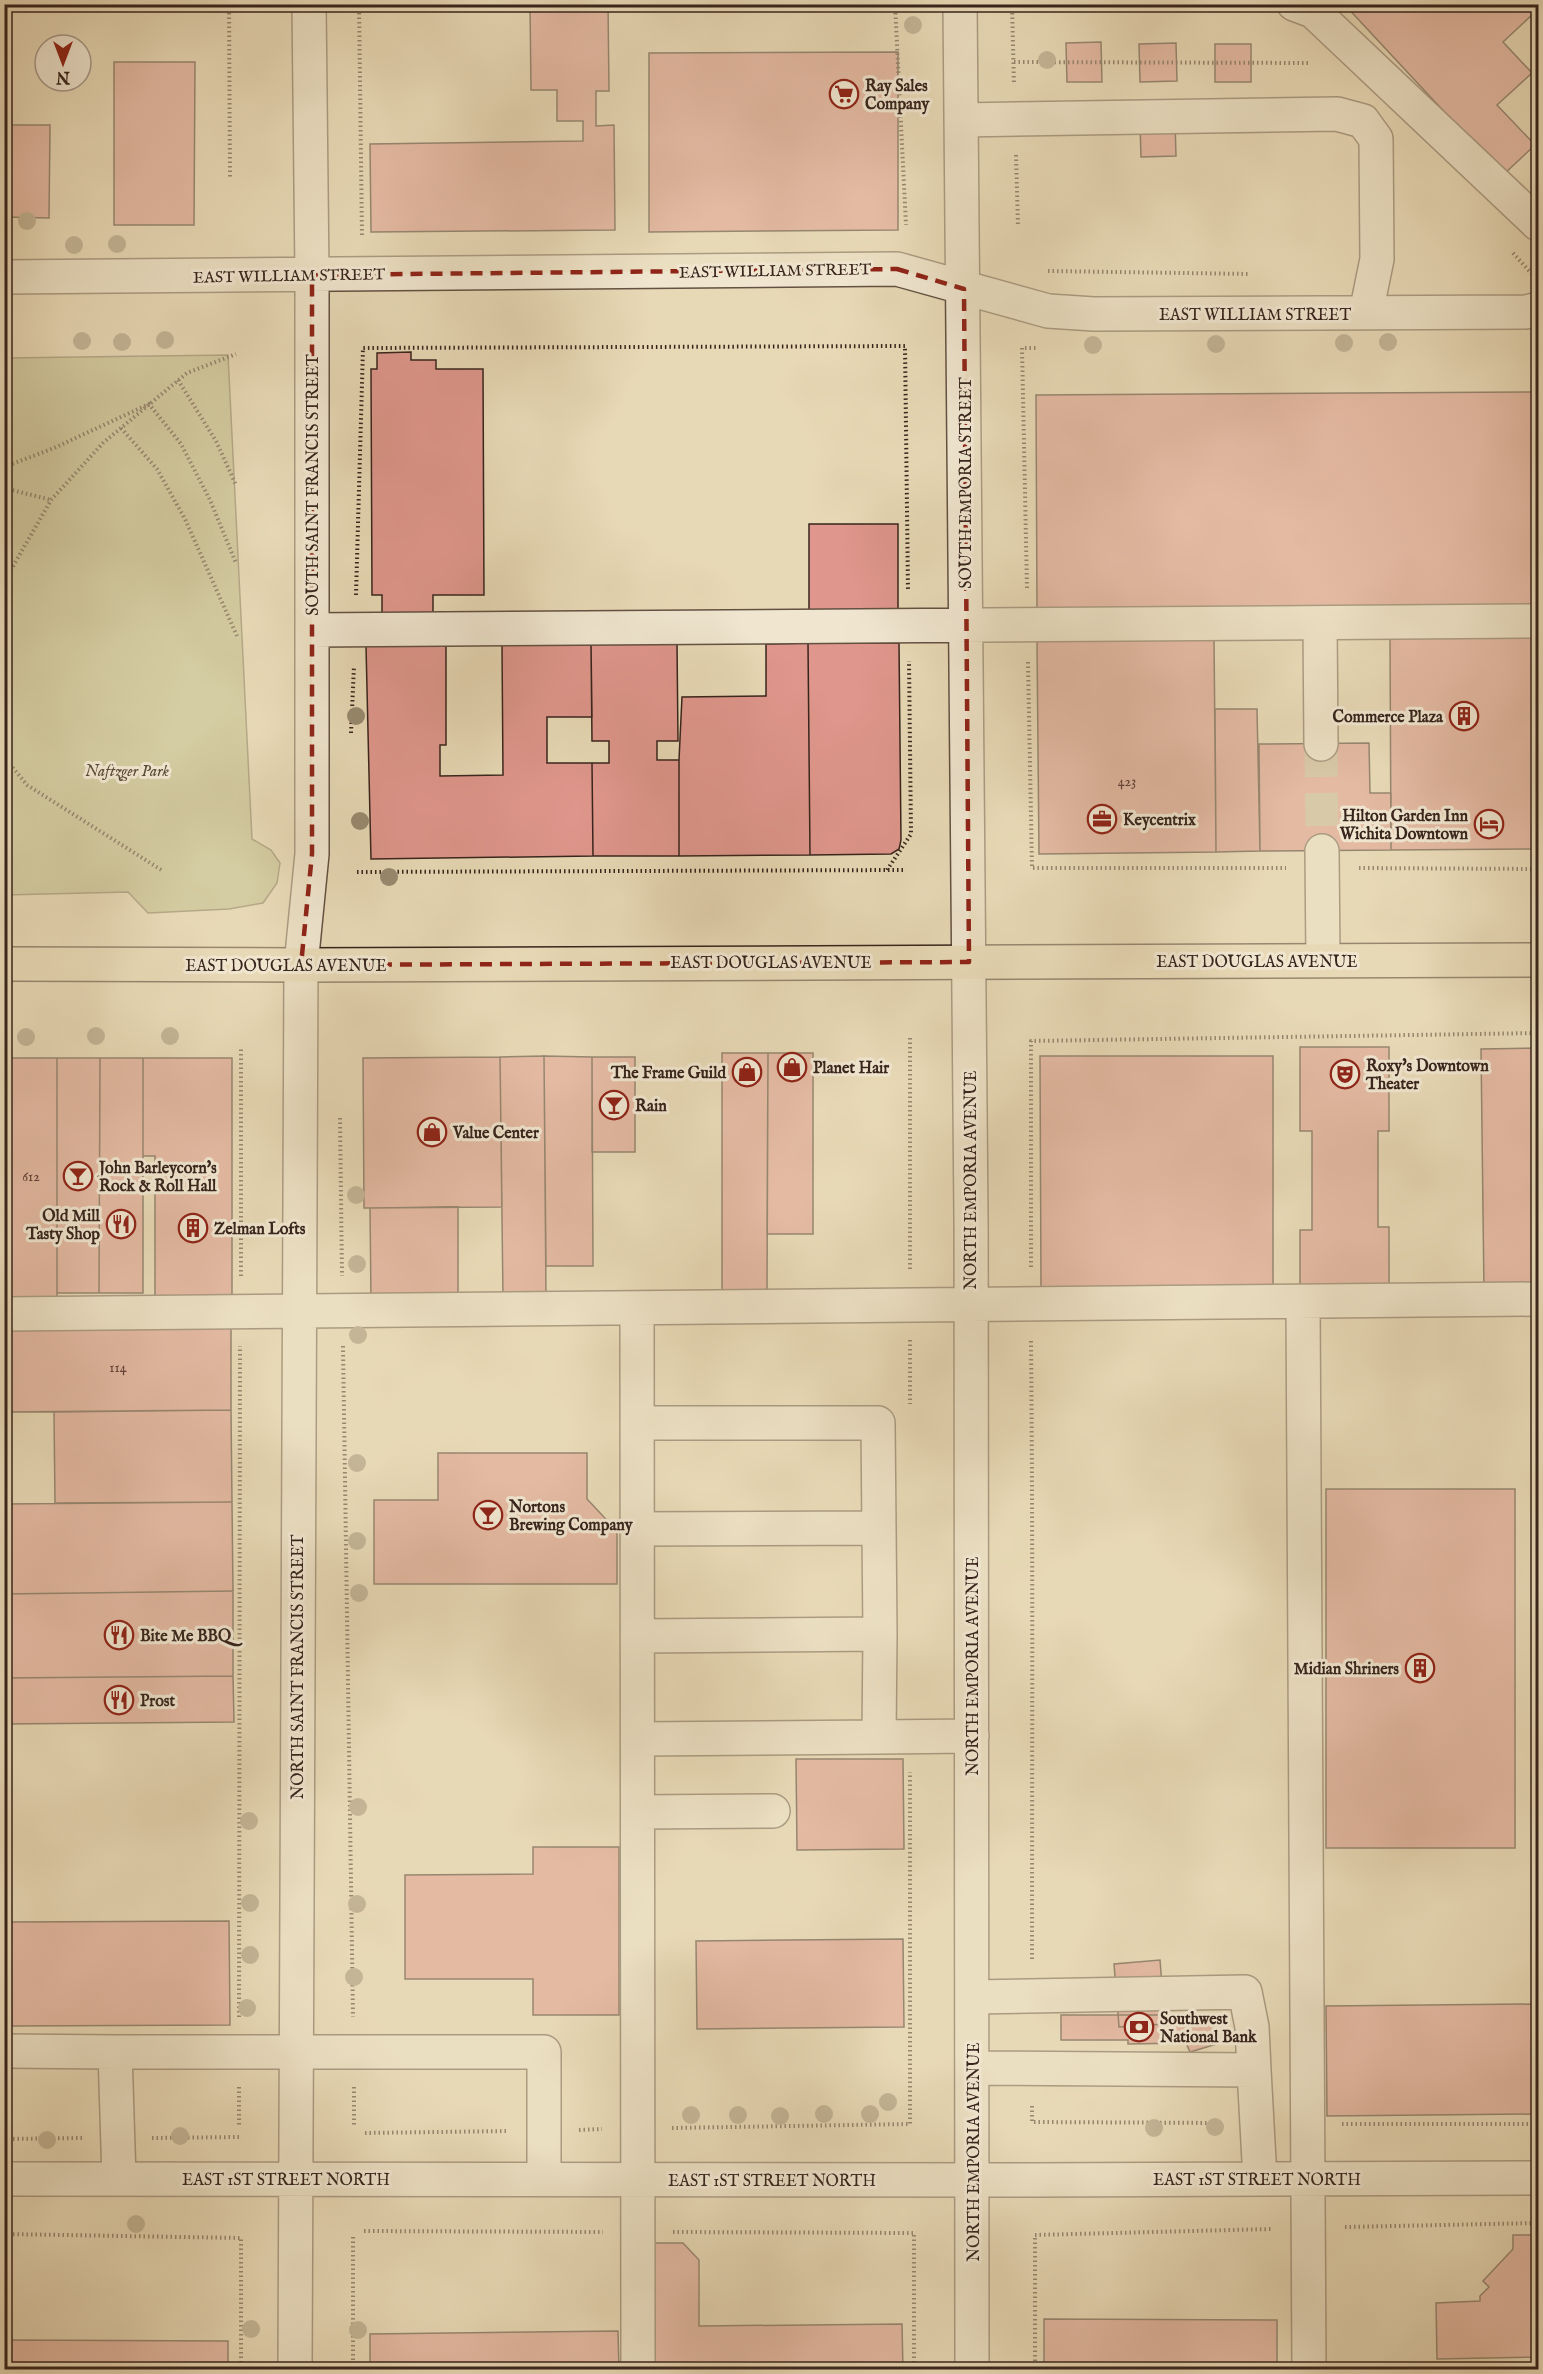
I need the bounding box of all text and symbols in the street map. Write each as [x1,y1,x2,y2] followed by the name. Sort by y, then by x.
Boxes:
[33,33,93,93] north arrow
[56,66,71,86] text: N
[865,77,930,115] place label: Ray Sales Company
[828,78,860,110] supermarket icon: Ray Sales Company
[679,260,872,284] street label: EAST WILLIAM STREET
[193,265,386,289] street label: EAST WILLIAM STREET
[1159,306,1351,326] street label: EAST WILLIAM STREET
[304,354,324,616] street label: SOUTH SAINT FRANCIS STREET
[957,377,977,589] street label: SOUTH EMPORIA STREET
[1448,700,1480,732] building icon: Commerce Plaza
[1332,708,1444,728] place label: Commerce Plaza
[85,762,170,782] park label: Naftzger Park
[1118,773,1136,791] house number: 423
[1086,803,1118,835] office icon: Keycentrix
[1339,807,1468,845] place label: Hilton Garden Inn Wichita Downtown
[1473,808,1505,840] hotel icon: Hilton Garden Inn Wichita Downtown
[1123,811,1196,831] place label: Keycentrix
[1156,953,1358,973] street label: EAST DOUGLAS AVENUE
[670,954,872,974] street label: EAST DOUGLAS AVENUE
[185,957,387,977] street label: EAST DOUGLAS AVENUE
[776,1051,808,1083] shop icon: Planet Hair
[731,1056,763,1088] shop icon: The Frame Guild
[1365,1057,1489,1095] place label: Roxy's Downtown Theater
[1329,1058,1361,1090] theatre icon: Roxy's Downtown Theater
[813,1059,889,1079] place label: Planet Hair
[610,1064,726,1084] place label: The Frame Guild
[962,1070,982,1290] street label: NORTH EMPORIA AVENUE
[598,1089,630,1121] bar icon: Rain
[635,1097,667,1117] place label: Rain
[416,1116,448,1148] shop icon: Value Center
[452,1124,539,1144] place label: Value Center
[97,1159,217,1197] place label: John Barleycorn's Rock & Roll Hall
[62,1160,94,1192] bar icon: John Barleycorn's Rock & Roll Hall
[22,1168,40,1186] house number: 612
[25,1207,101,1245] place label: Old Mill Tasty Shop
[105,1208,137,1240] restaurant icon: Old Mill Tasty Shop
[177,1212,209,1244] building icon: Zelman Lofts
[214,1220,306,1240] place label: Zelman Lofts
[109,1359,127,1377] house number: 114
[508,1498,634,1536] place label: Nortons Brewing Company
[472,1499,504,1531] bar icon: Nortons Brewing Company
[289,1534,309,1799] street label: NORTH SAINT FRANCIS STREET
[964,1556,984,1776] street label: NORTH EMPORIA AVENUE
[103,1619,135,1651] restaurant icon: Bite Me BBQ
[140,1627,243,1647] place label: Bite Me BBQ
[1404,1652,1436,1684] building icon: Midian Shriners
[1294,1660,1399,1680] place label: Midian Shriners
[103,1684,135,1716] restaurant icon: Prost
[140,1692,175,1712] place label: Prost
[1159,2010,1257,2048] place label: Southwest National Bank
[1123,2011,1155,2043] bank icon: Southwest National Bank
[965,2042,985,2262] street label: NORTH EMPORIA AVENUE
[182,2171,390,2191] street label: EAST 1ST STREET NORTH
[1153,2171,1361,2191] street label: EAST 1ST STREET NORTH
[668,2172,876,2192] street label: EAST 1ST STREET NORTH

